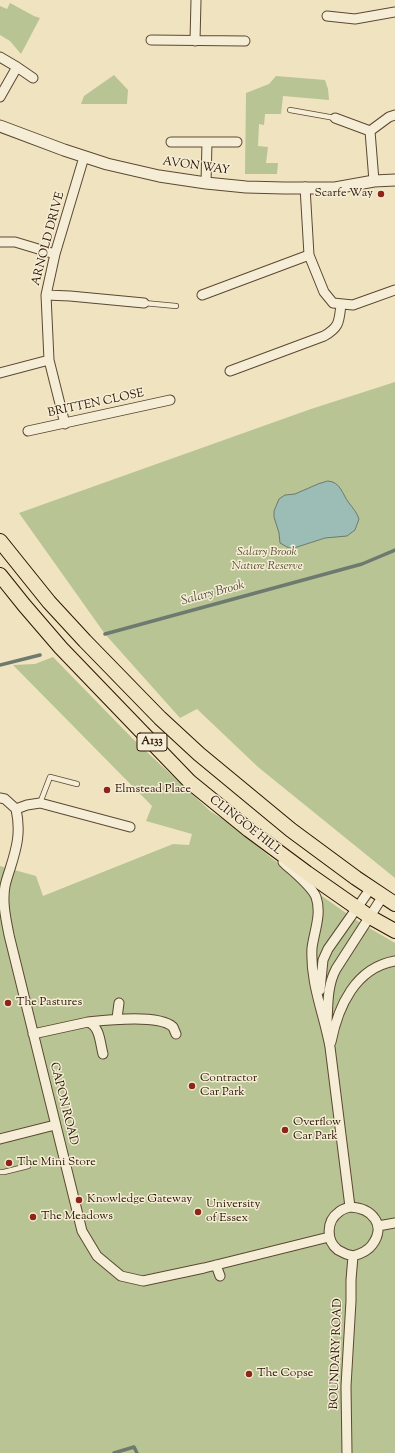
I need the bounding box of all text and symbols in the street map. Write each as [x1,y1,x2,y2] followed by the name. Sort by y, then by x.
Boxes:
[161,155,231,179] street label: AVON WAY
[315,187,373,201] place label: Scarfe Way
[376,189,386,199] marker: Scarfe Way
[30,191,68,287] street label: ARNOLD DRIVE
[47,387,145,421] street label: BRITTEN CLOSE
[231,546,303,574] park label: Salary Brook Nature Reserve
[180,578,246,610] water label: Salary Brook
[137,733,167,751] road number: A133
[115,783,191,797] place label: Elmstead Place
[102,785,112,795] marker: Elmstead Place
[206,793,284,859] street label: CLINGOE HILL
[16,996,82,1010] place label: The Pastures
[3,998,13,1008] marker: The Pastures
[46,1061,80,1147] street label: CAPON ROAD
[200,1072,257,1100] place label: Contractor Car Park
[187,1081,197,1091] marker: Contractor Car Park
[293,1116,341,1144] place label: Overflow Car Park
[280,1125,290,1135] marker: Overflow Car Park
[17,1156,96,1170] place label: The Mini Store
[4,1158,14,1168] marker: The Mini Store
[87,1193,192,1207] place label: Knowledge Gateway
[74,1195,84,1205] marker: Knowledge Gateway
[206,1198,260,1226] place label: University of Essex
[193,1207,203,1217] marker: University of Essex
[41,1210,113,1224] place label: The Meadows
[28,1212,38,1222] marker: The Meadows
[328,1298,346,1410] street label: BOUNDARY ROAD
[257,1367,313,1381] place label: The Copse
[244,1369,254,1379] marker: The Copse

